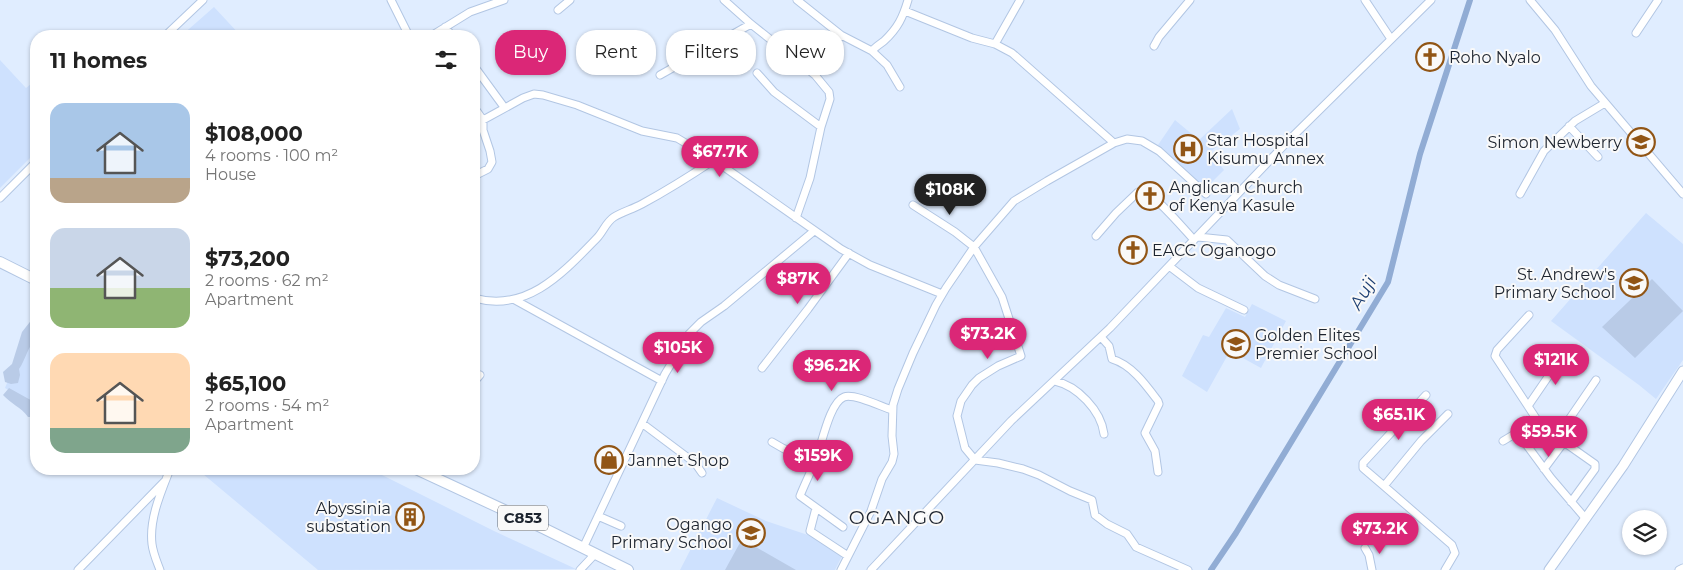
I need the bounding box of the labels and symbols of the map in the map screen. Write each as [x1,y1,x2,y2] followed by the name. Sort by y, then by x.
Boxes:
[1415,42,1445,72] church icon: Roho Nyalo
[1449,48,1541,67] place label: Roho Nyalo
[1626,127,1656,157] school or university icon: Simon Newberry
[1207,131,1325,168] place label: Star Hospital Kisumu Annex
[1487,133,1622,152] place label: Simon Newberry
[1173,134,1203,164] hospital icon: Star Hospital Kisumu Annex
[679,136,761,178] pin: $67.7K
[915,174,985,216] pin: $108K
[1169,178,1303,215] place label: Anglican Church of Kenya Kasule
[1135,181,1165,211] church icon: Anglican Church of Kenya Kasule
[1118,235,1148,265] church icon: EACC Oganogo
[1152,241,1276,260] place label: EACC Oganogo
[768,262,828,305] pin: $87K
[1494,265,1615,302] place label: St. Andrew's Primary School
[1619,268,1649,298] school or university icon: St. Andrew's Primary School
[1344,272,1381,314] water label: Auji
[947,318,1029,360] pin: $73.2K
[1255,326,1377,363] place label: Golden Elites Premier School
[1221,329,1251,359] school or university icon: Golden Elites Premier School
[643,332,713,374] pin: $105K
[1521,344,1591,386] pin: $121K
[791,350,873,392] pin: $96.2K
[1358,398,1440,441] pin: $65.1K
[1508,416,1590,458] pin: $59.5K
[783,440,853,482] pin: $159K
[594,445,624,475] shop icon: Jannet Shop
[627,451,729,470] place label: Jannet Shop
[307,499,391,536] place label: Abyssinia substation
[395,502,425,532] building icon: Abyssinia substation
[498,506,548,530] road number: C853
[849,506,945,529] district label: OGANGO
[1339,512,1421,555] pin: $73.2K
[611,515,732,552] place label: Ogango Primary School
[736,518,766,548] school or university icon: Ogango Primary School

